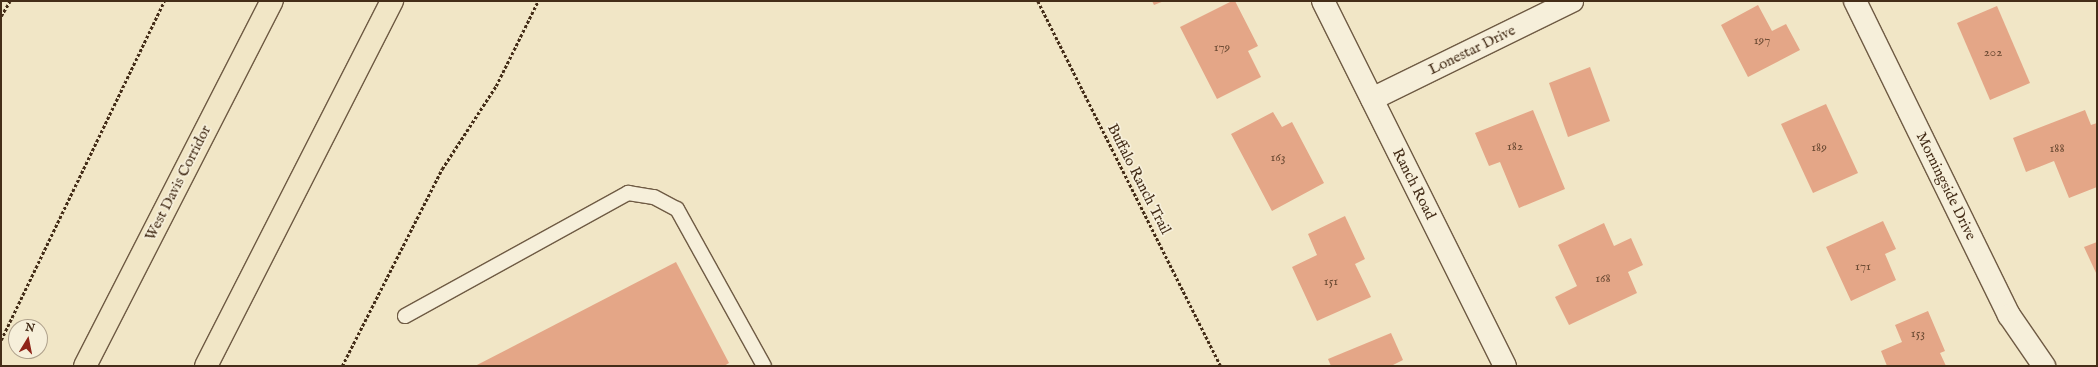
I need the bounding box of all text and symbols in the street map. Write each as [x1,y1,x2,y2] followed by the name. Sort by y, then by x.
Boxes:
[1426,21,1518,79] street label: Lonestar Drive
[1754,33,1770,49] house number: 197
[1214,40,1230,56] house number: 179
[1984,45,2002,61] house number: 202
[1103,121,1175,237] street label: Buffalo Ranch Trail
[141,122,215,244] street label: West Davis Corridor
[1912,129,1980,243] street label: Morningside Drive
[1507,139,1523,155] house number: 182
[1811,140,1827,156] house number: 189
[2049,141,2065,157] house number: 188
[1388,145,1440,223] street label: Ranch Road
[1270,150,1286,166] house number: 163
[1855,259,1871,275] house number: 171
[1595,271,1611,287] house number: 168
[1324,274,1338,290] house number: 151
[8,319,48,359] north arrow
[24,320,36,336] text: N
[1911,326,1925,342] house number: 153

